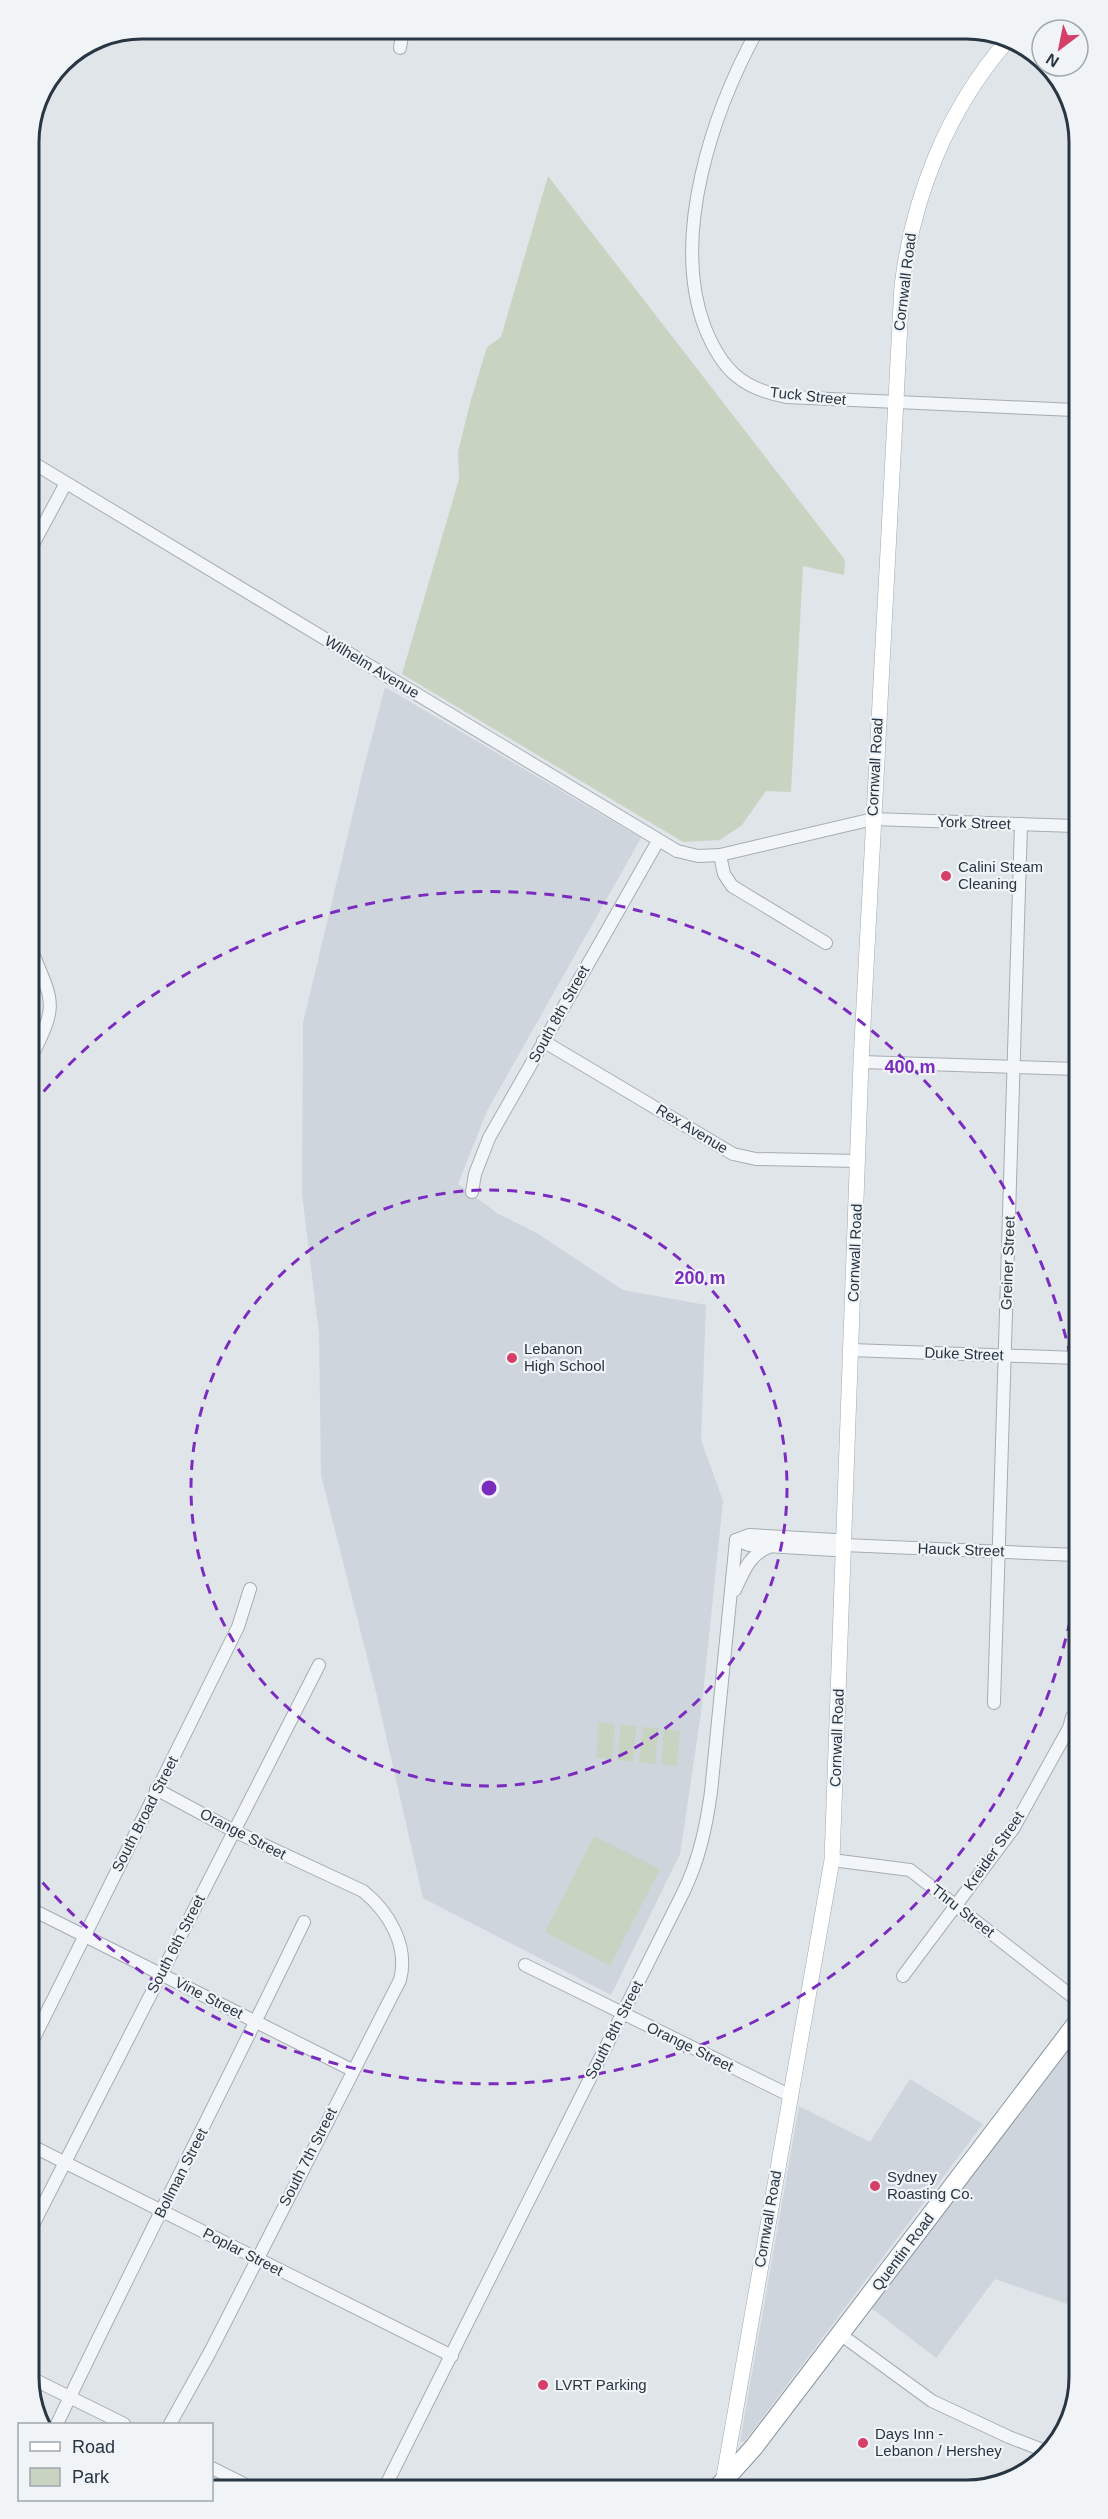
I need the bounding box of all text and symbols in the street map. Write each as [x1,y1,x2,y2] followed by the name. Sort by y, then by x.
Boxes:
[1030,18,1090,78] north arrow
[1043,50,1062,71] text: N
[890,232,919,332] street label: Cornwall Road
[769,383,848,408] street label: Tuck Street
[322,632,423,701] street label: Wilhelm Avenue
[863,717,886,817] street label: Cornwall Road
[937,813,1012,832] street label: York Street
[958,858,1043,892] place label: Calini Steam Cleaning
[939,869,953,883] marker: Calini Steam Cleaning
[525,962,593,1065] street label: South 8th Street
[884,1057,936,1077] text: 400 m
[653,1101,731,1157] street label: Rex Avenue
[844,1204,865,1302] street label: Cornwall Road
[997,1215,1018,1310] street label: Greiner Street
[674,1268,726,1288] text: 200 m
[524,1340,605,1374] place label: Lebanon High School
[924,1344,1005,1363] street label: Duke Street
[505,1351,519,1365] marker: Lebanon High School
[479,1478,499,1498] centre of rings
[917,1539,1005,1560] street label: Hauck Street
[826,1689,847,1787] street label: Cornwall Road
[108,1752,181,1874] street label: South Broad Street
[197,1805,290,1863] street label: Orange Street
[960,1807,1028,1893] street label: Kreider Street
[929,1881,999,1941] street label: Thru Street
[143,1891,208,1996] street label: South 6th Street
[172,1973,247,2022] street label: Vine Street
[581,1977,646,2082] street label: South 8th Street
[644,2018,737,2075] street label: Orange Street
[275,2104,340,2209] street label: South 7th Street
[151,2124,211,2220] street label: Bollman Street
[887,2168,974,2202] place label: Sydney Roasting Co.
[751,2169,784,2269] street label: Cornwall Road
[868,2179,882,2193] marker: Sydney Roasting Co.
[868,2210,937,2294] street label: Quentin Road
[200,2224,287,2279] street label: Poplar Street
[555,2376,647,2393] place label: LVRT Parking
[536,2378,550,2392] marker: LVRT Parking
[18,2423,213,2501] legend
[875,2425,1002,2459] place label: Days Inn - Lebanon / Hershey
[856,2436,870,2450] marker: Days Inn - Lebanon / Hershey
[72,2437,115,2457] text: Road
[72,2467,110,2487] text: Park

